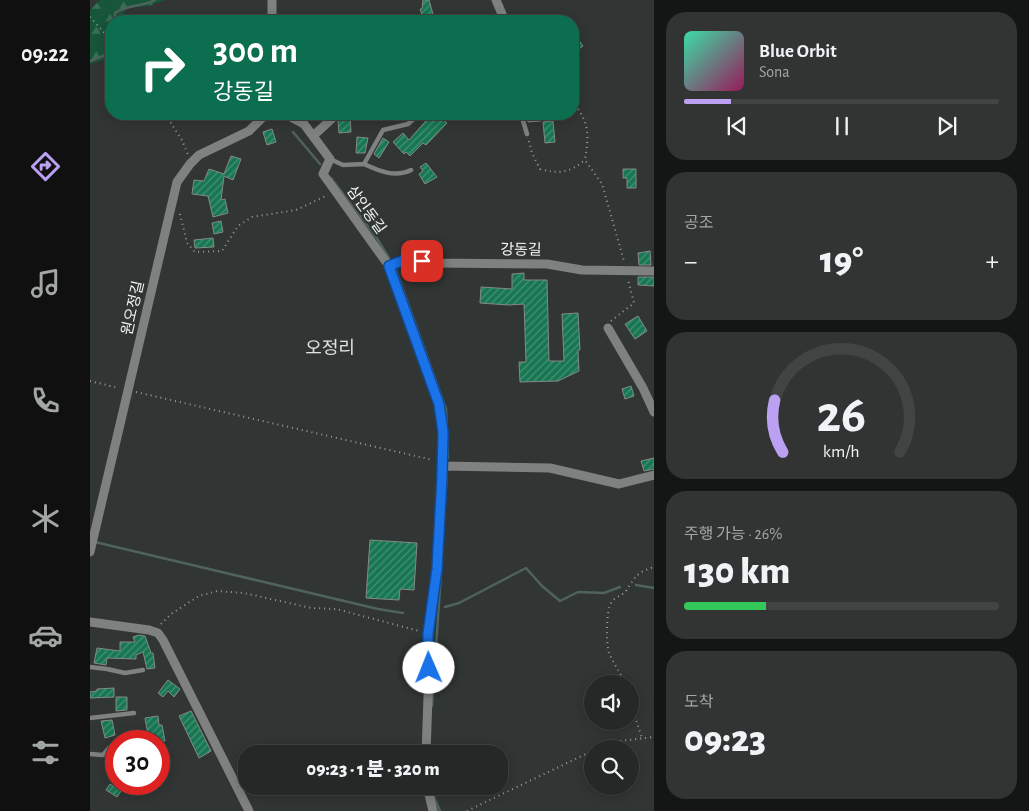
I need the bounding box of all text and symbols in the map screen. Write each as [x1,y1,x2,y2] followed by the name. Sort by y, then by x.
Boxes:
[213,34,298,69] text: 300 m
[130,35,195,100] icon: right
[759,42,837,61] text: Blue Orbit
[21,43,69,65] text: 09:22
[759,64,790,80] text: Sona
[213,81,274,103] text: 강동길
[723,112,751,140] icon: previous
[828,112,856,140] icon: pause
[933,112,961,140] icon: next
[28,149,63,184] icon: directions
[344,183,389,237] street label: 삼인동길
[684,215,713,231] text: 공조
[401,240,443,282] pin
[500,241,542,258] street label: 강동길
[820,242,863,280] text: 19°
[408,247,436,275] icon: arrive
[684,248,697,276] text: −
[986,248,999,276] text: +
[28,266,63,301] icon: music
[119,279,147,337] street label: 원오정길
[305,338,355,358] district label: 오정리
[28,383,63,418] icon: phone
[817,389,866,441] text: 26
[823,443,860,461] text: km/h
[28,501,63,536] icon: climate
[684,526,782,542] text: 주행 가능 · 26%
[684,553,790,591] text: 130 km
[28,618,63,653] icon: car
[402,641,454,693] position arrow
[584,675,639,795] map controls
[584,675,639,730] button: sound
[684,694,713,710] text: 도착
[684,721,766,759] text: 09:23
[105,730,170,795] speed limit sign: 30
[28,735,63,770] icon: filters
[584,740,639,795] button: search
[306,760,440,779] text: 09:23 · 1 분 · 320 m

